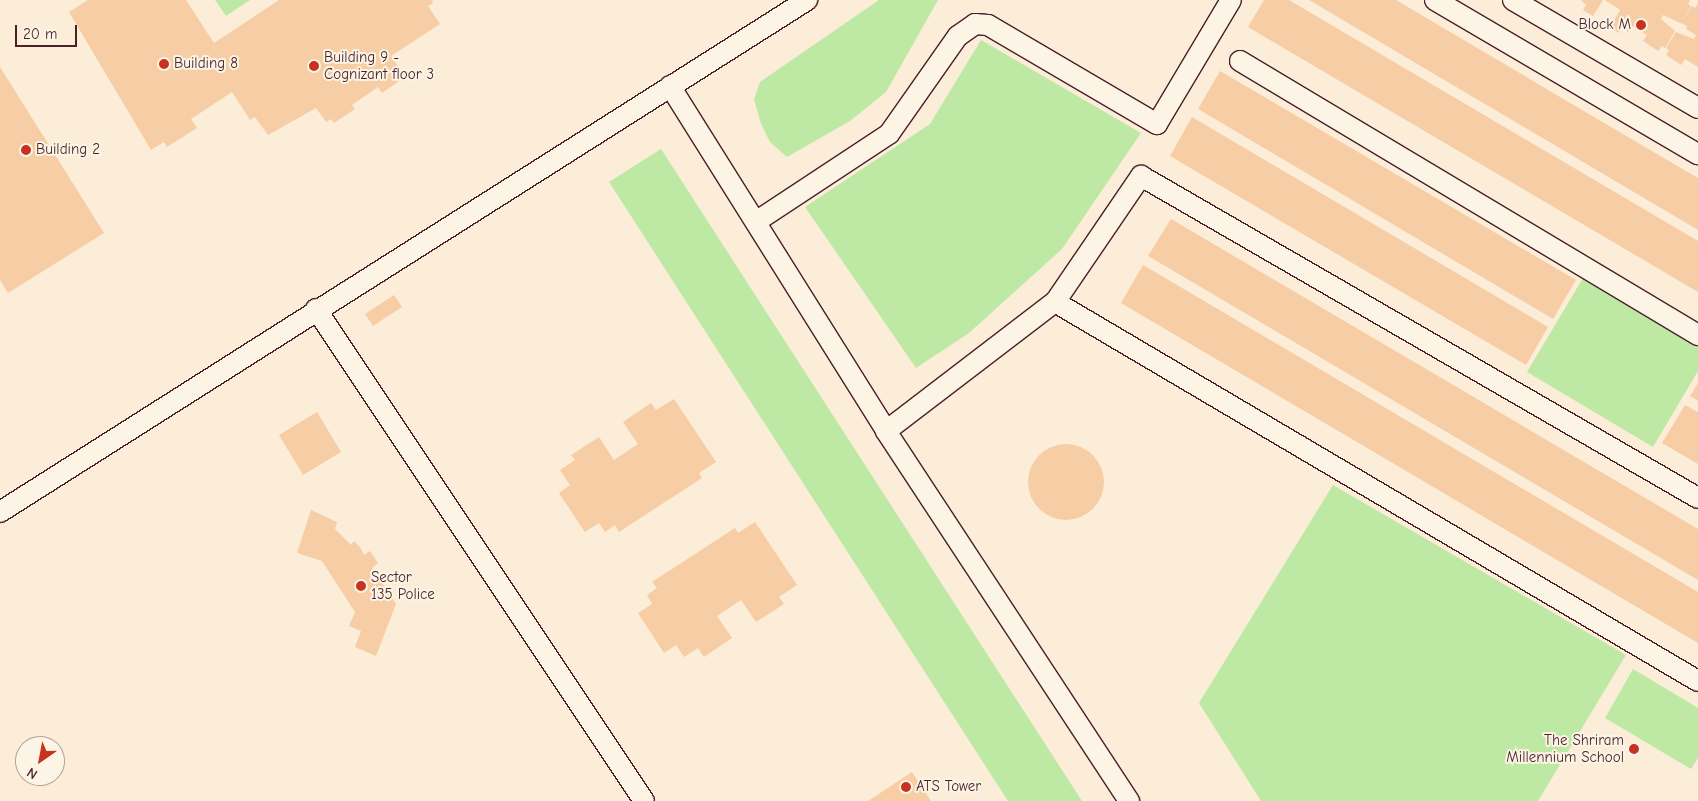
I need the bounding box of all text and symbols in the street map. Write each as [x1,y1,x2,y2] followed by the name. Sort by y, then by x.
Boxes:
[18,15,80,47] scale bar
[1578,16,1631,34] place label: Block M
[1635,19,1647,31] marker: Block M
[23,25,57,43] text: 20 m
[324,48,434,83] place label: Building 9 - Cognizant floor 3
[174,55,238,73] place label: Building 8
[158,58,170,70] marker: Building 8
[308,60,320,72] marker: Building 9 - Cognizant floor 3
[36,141,100,159] place label: Building 2
[20,144,32,156] marker: Building 2
[371,568,435,603] place label: Sector 135 Police
[355,580,367,592] marker: Sector 135 Police
[1506,731,1624,766] place label: The Shriram Millennium School
[15,736,65,786] north arrow
[1628,743,1640,755] marker: The Shriram Millennium School
[24,764,41,783] text: N
[916,778,981,796] place label: ATS Tower
[900,781,912,793] marker: ATS Tower

